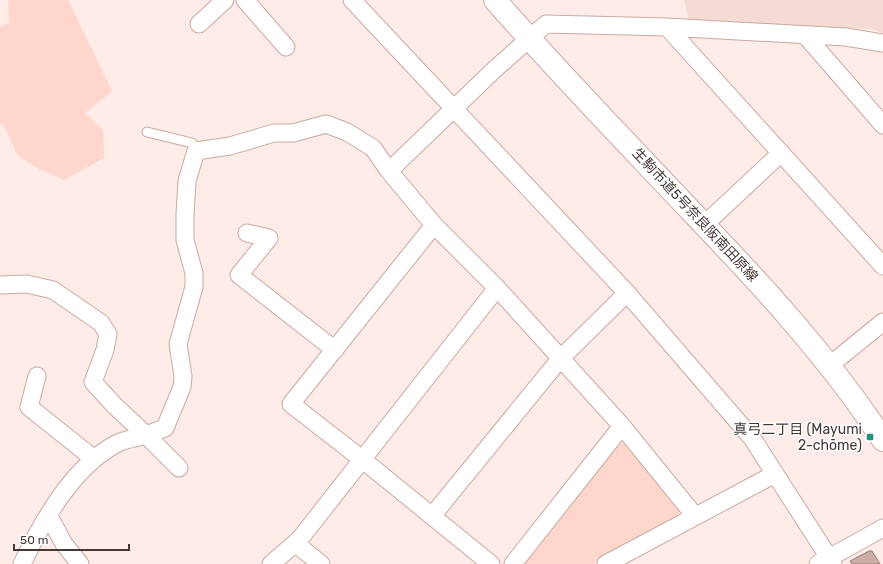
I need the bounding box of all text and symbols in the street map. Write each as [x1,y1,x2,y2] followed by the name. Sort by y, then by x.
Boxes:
[629,145,761,285] street label: 生駒市道5号奈良阪南田原線
[733,421,862,454] place label: 真弓二丁目 (Mayumi 2-chōme)
[865,432,875,442] marker: 真弓二丁目 (Mayumi 2-chōme)
[14,526,129,552] scale bar
[20,533,48,547] text: 50 m

